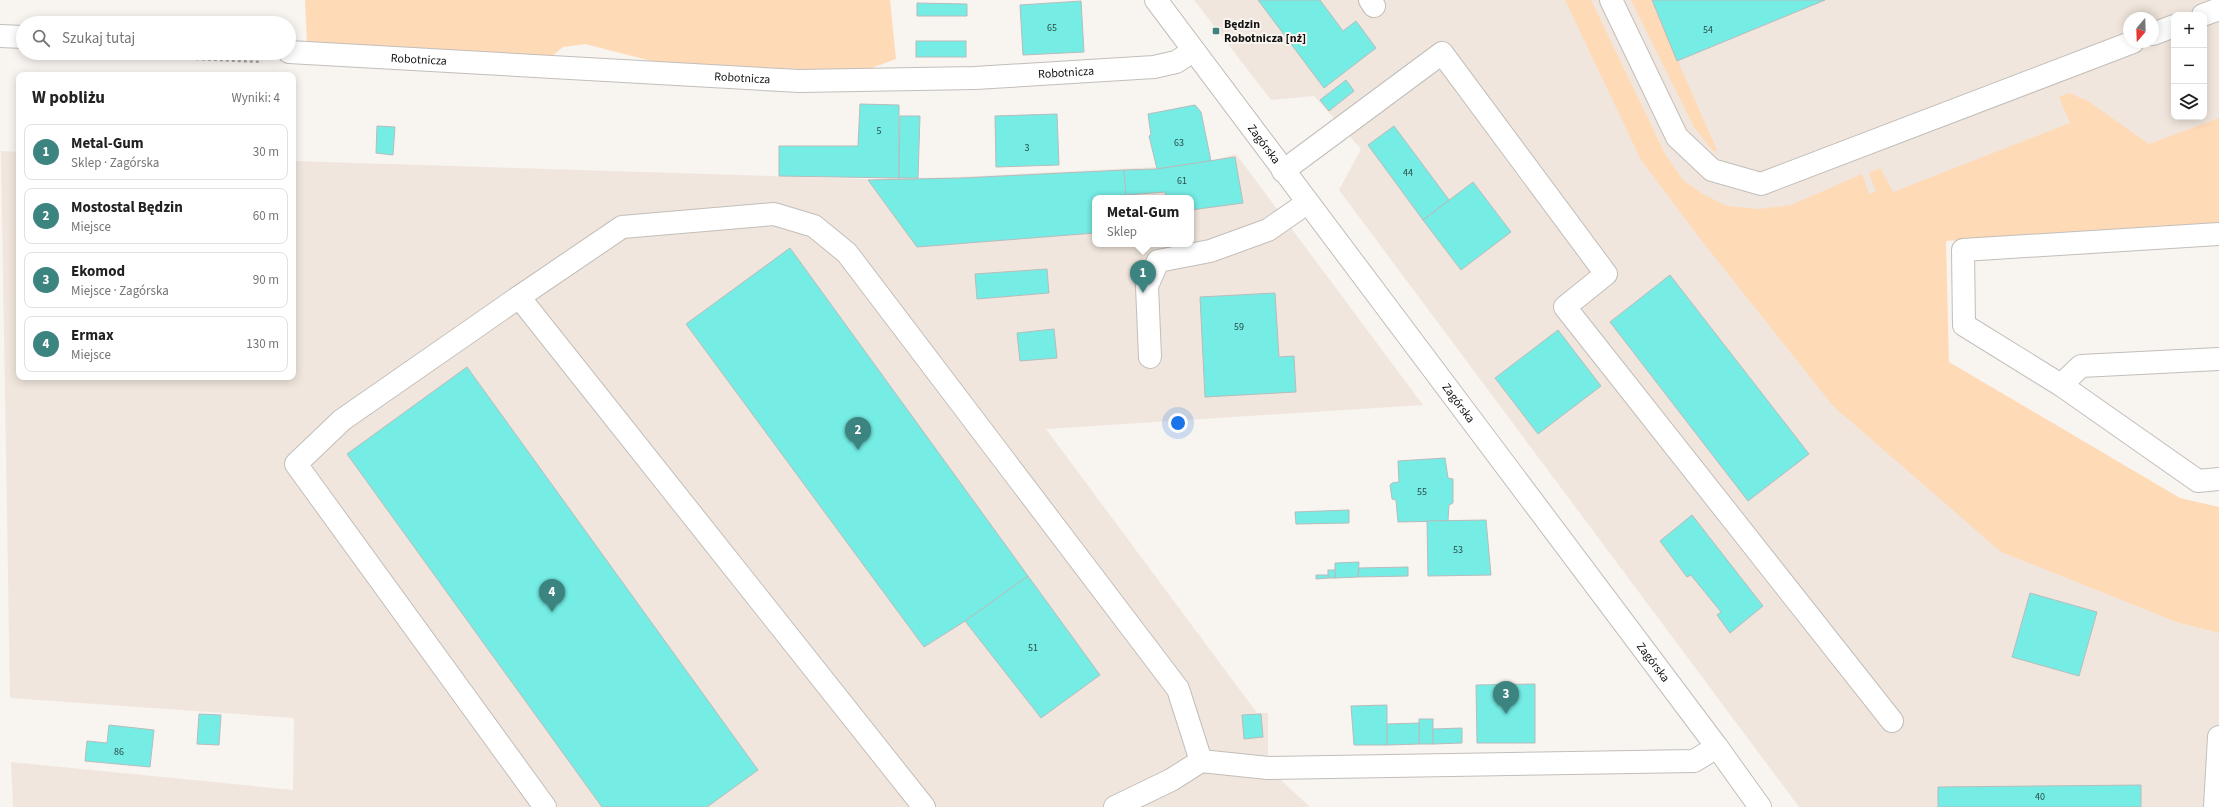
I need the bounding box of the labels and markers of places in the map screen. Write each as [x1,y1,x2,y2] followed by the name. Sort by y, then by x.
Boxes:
[1224,16,1306,47] place label: Będzin Robotnicza [nż]
[1211,26,1221,36] marker: Będzin Robotnicza [nż]
[1130,260,1156,293] pin: 1
[845,417,871,450] pin: 2
[539,579,565,612] pin: 4
[1493,681,1519,714] pin: 3

